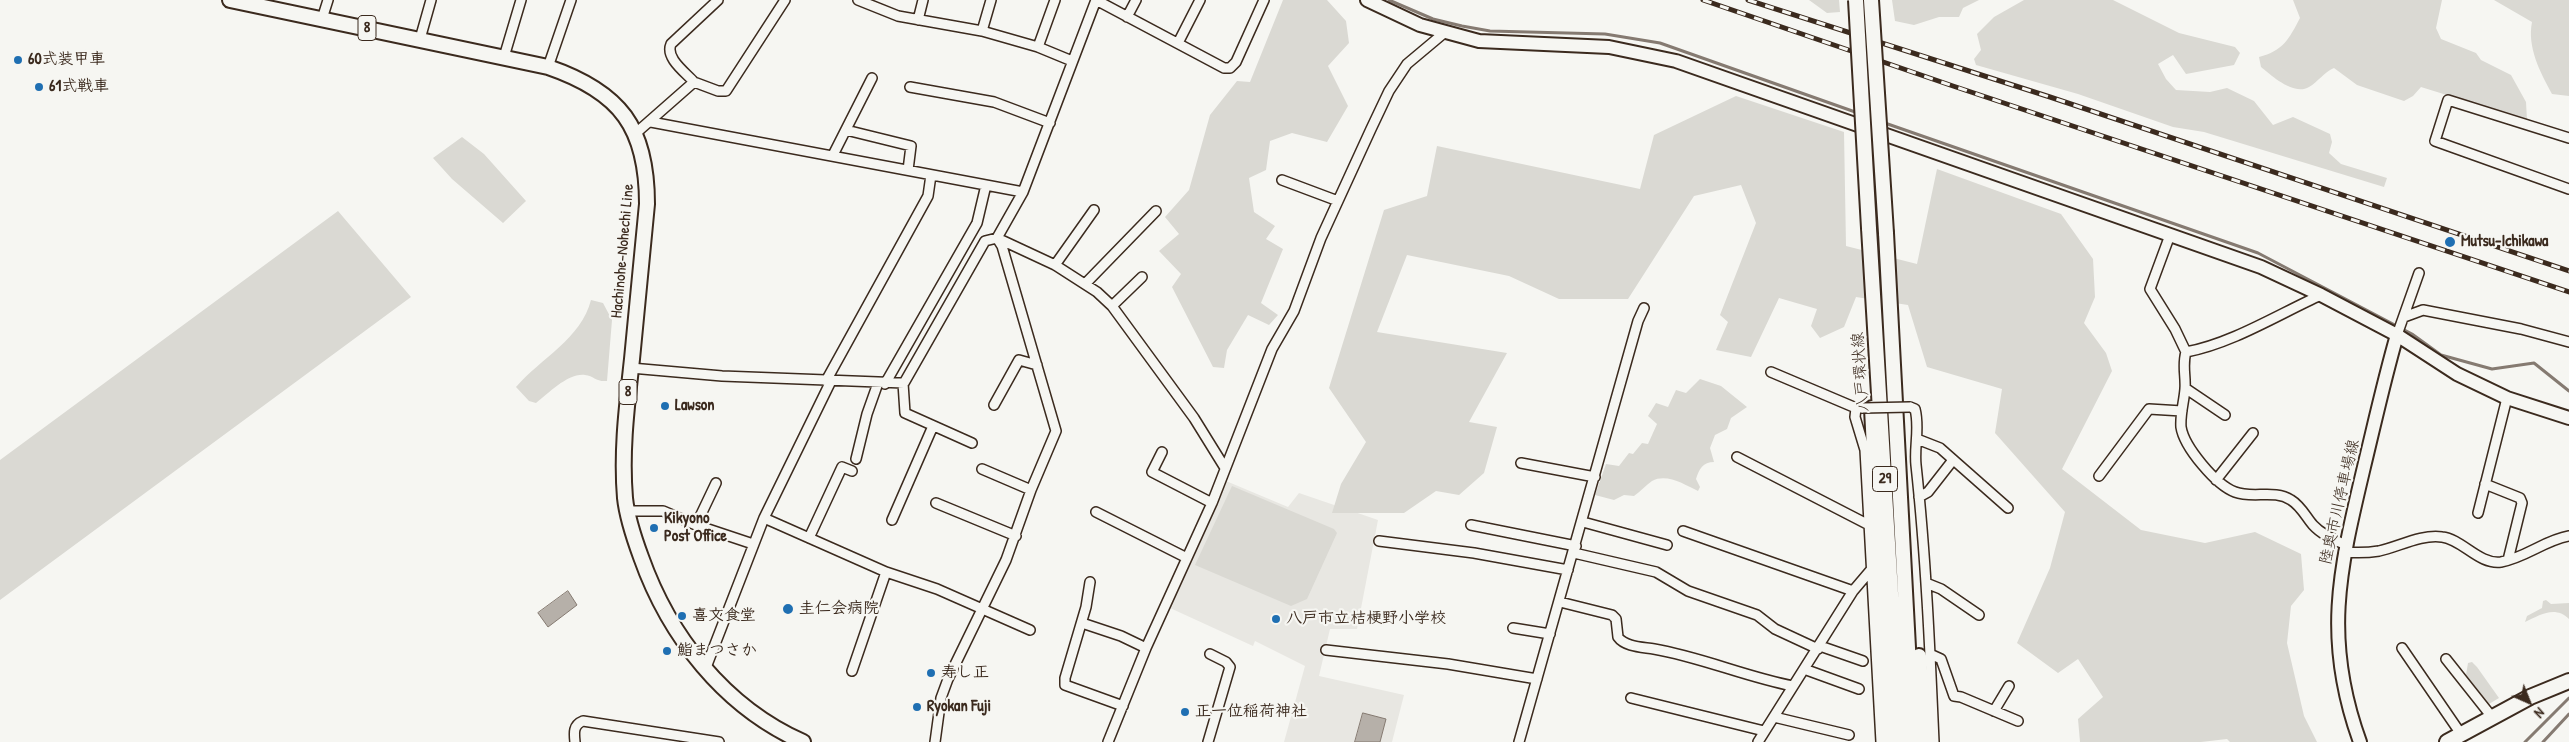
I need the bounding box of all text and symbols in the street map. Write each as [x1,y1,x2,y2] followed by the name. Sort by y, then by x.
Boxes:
[358,15,376,40] road number: 8
[28,50,106,70] place label: 60式装甲車
[12,54,24,66] marker: 60式装甲車
[49,77,109,97] place label: 61式戦車
[33,81,45,93] marker: 61式戦車
[608,183,638,319] street label: Hachinohe-Nohechi Line
[2461,232,2548,252] place label: Mutsu-Ichikawa
[2443,235,2457,249] marker: Mutsu-Ichikawa
[1849,331,1873,413] street label: 八戸環状線
[619,380,637,404] road number: 8
[675,396,714,416] place label: Lawson
[659,400,671,412] marker: Lawson
[2316,437,2364,567] street label: 陸奥市川停車場線
[1872,466,1898,492] road number: 29
[664,509,727,547] place label: Kikyono Post Office
[648,522,660,534] marker: Kikyono Post Office
[799,599,879,619] place label: 圭仁会病院
[781,602,795,616] marker: 圭仁会病院
[692,606,756,626] place label: 喜文食堂
[1286,609,1446,629] place label: 八戸市立桔梗野小学校
[676,610,688,622] marker: 喜文食堂
[1270,613,1282,625] marker: 八戸市立桔梗野小学校
[677,641,757,661] place label: 鮨まつさか
[661,645,673,657] marker: 鮨まつさか
[941,663,989,683] place label: 寿し正
[925,667,937,679] marker: 寿し正
[2504,677,2554,727] north arrow
[927,697,991,717] place label: Ryokan Fuji
[911,701,923,713] marker: Ryokan Fuji
[1195,702,1307,722] place label: 正一位稲荷神社
[2530,704,2549,723] text: N
[1179,706,1191,718] marker: 正一位稲荷神社

